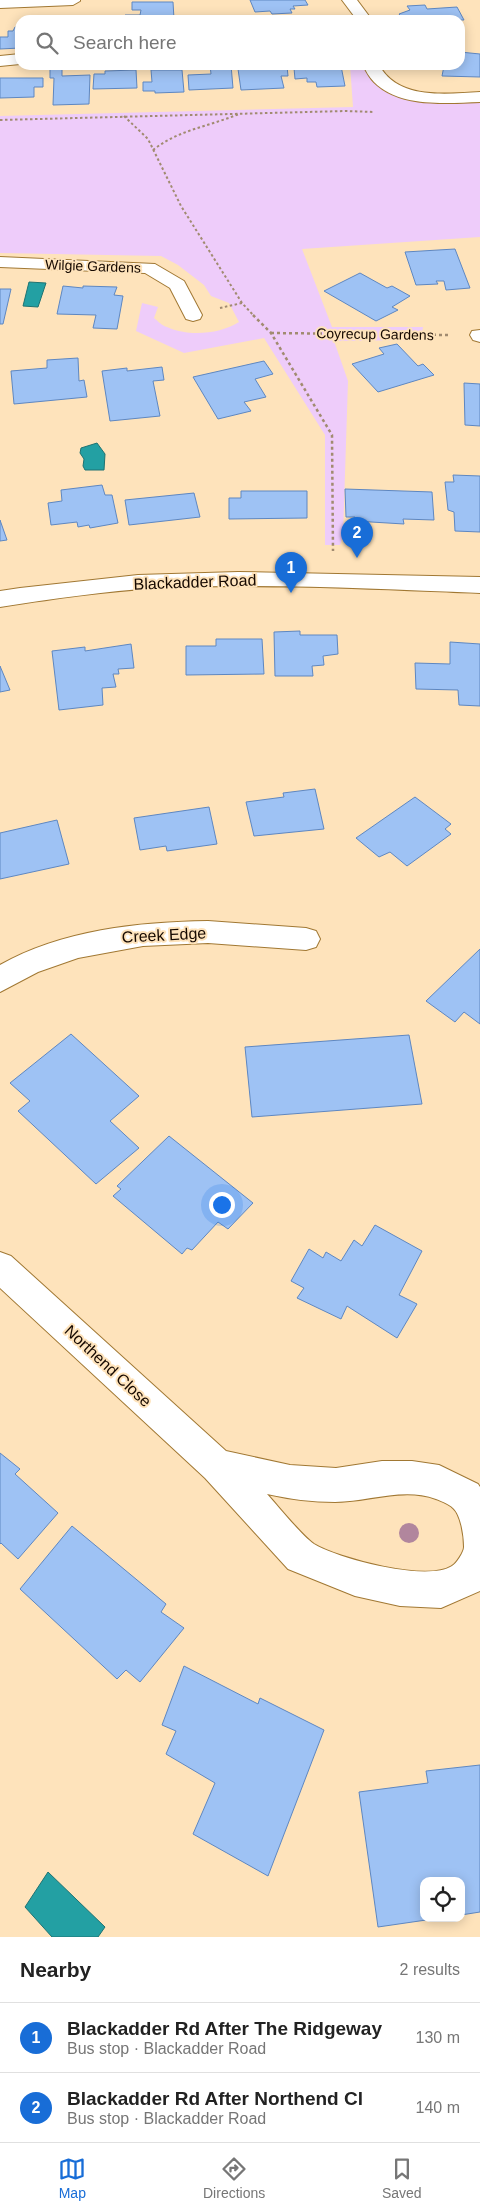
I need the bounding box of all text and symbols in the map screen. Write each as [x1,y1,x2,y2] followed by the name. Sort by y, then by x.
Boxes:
[15,15,465,70] search box
[33,29,61,57] icon: search
[73,32,177,53] text: Search here
[45,256,141,276] street label: Wilgie Gardens
[316,325,434,343] street label: Coyrecup Gardens
[341,517,373,558] pin: 2
[275,552,307,593] pin: 1
[133,571,257,593] street label: Blackadder Road
[121,924,207,946] street label: Creek Edge
[209,1192,235,1218] your location
[62,1322,155,1410] street label: Northend Close
[420,1877,465,1922] map controls
[420,1877,465,1922] button: locate
[20,1958,91,1981] text: Nearby
[400,1961,460,1978] text: 2 results
[67,2018,382,2039] text: Blackadder Rd After The Ridgeway
[32,2029,40,2046] text: 1
[416,2029,460,2046] text: 130 m
[67,2040,266,2057] text: Bus stop · Blackadder Road
[67,2088,363,2109] text: Blackadder Rd After Northend Cl
[32,2099,40,2116] text: 2
[416,2099,460,2116] text: 140 m
[67,2110,266,2127] text: Bus stop · Blackadder Road
[58,2155,86,2201] tab: Map
[203,2155,265,2201] tab: Directions
[382,2155,422,2201] tab: Saved

